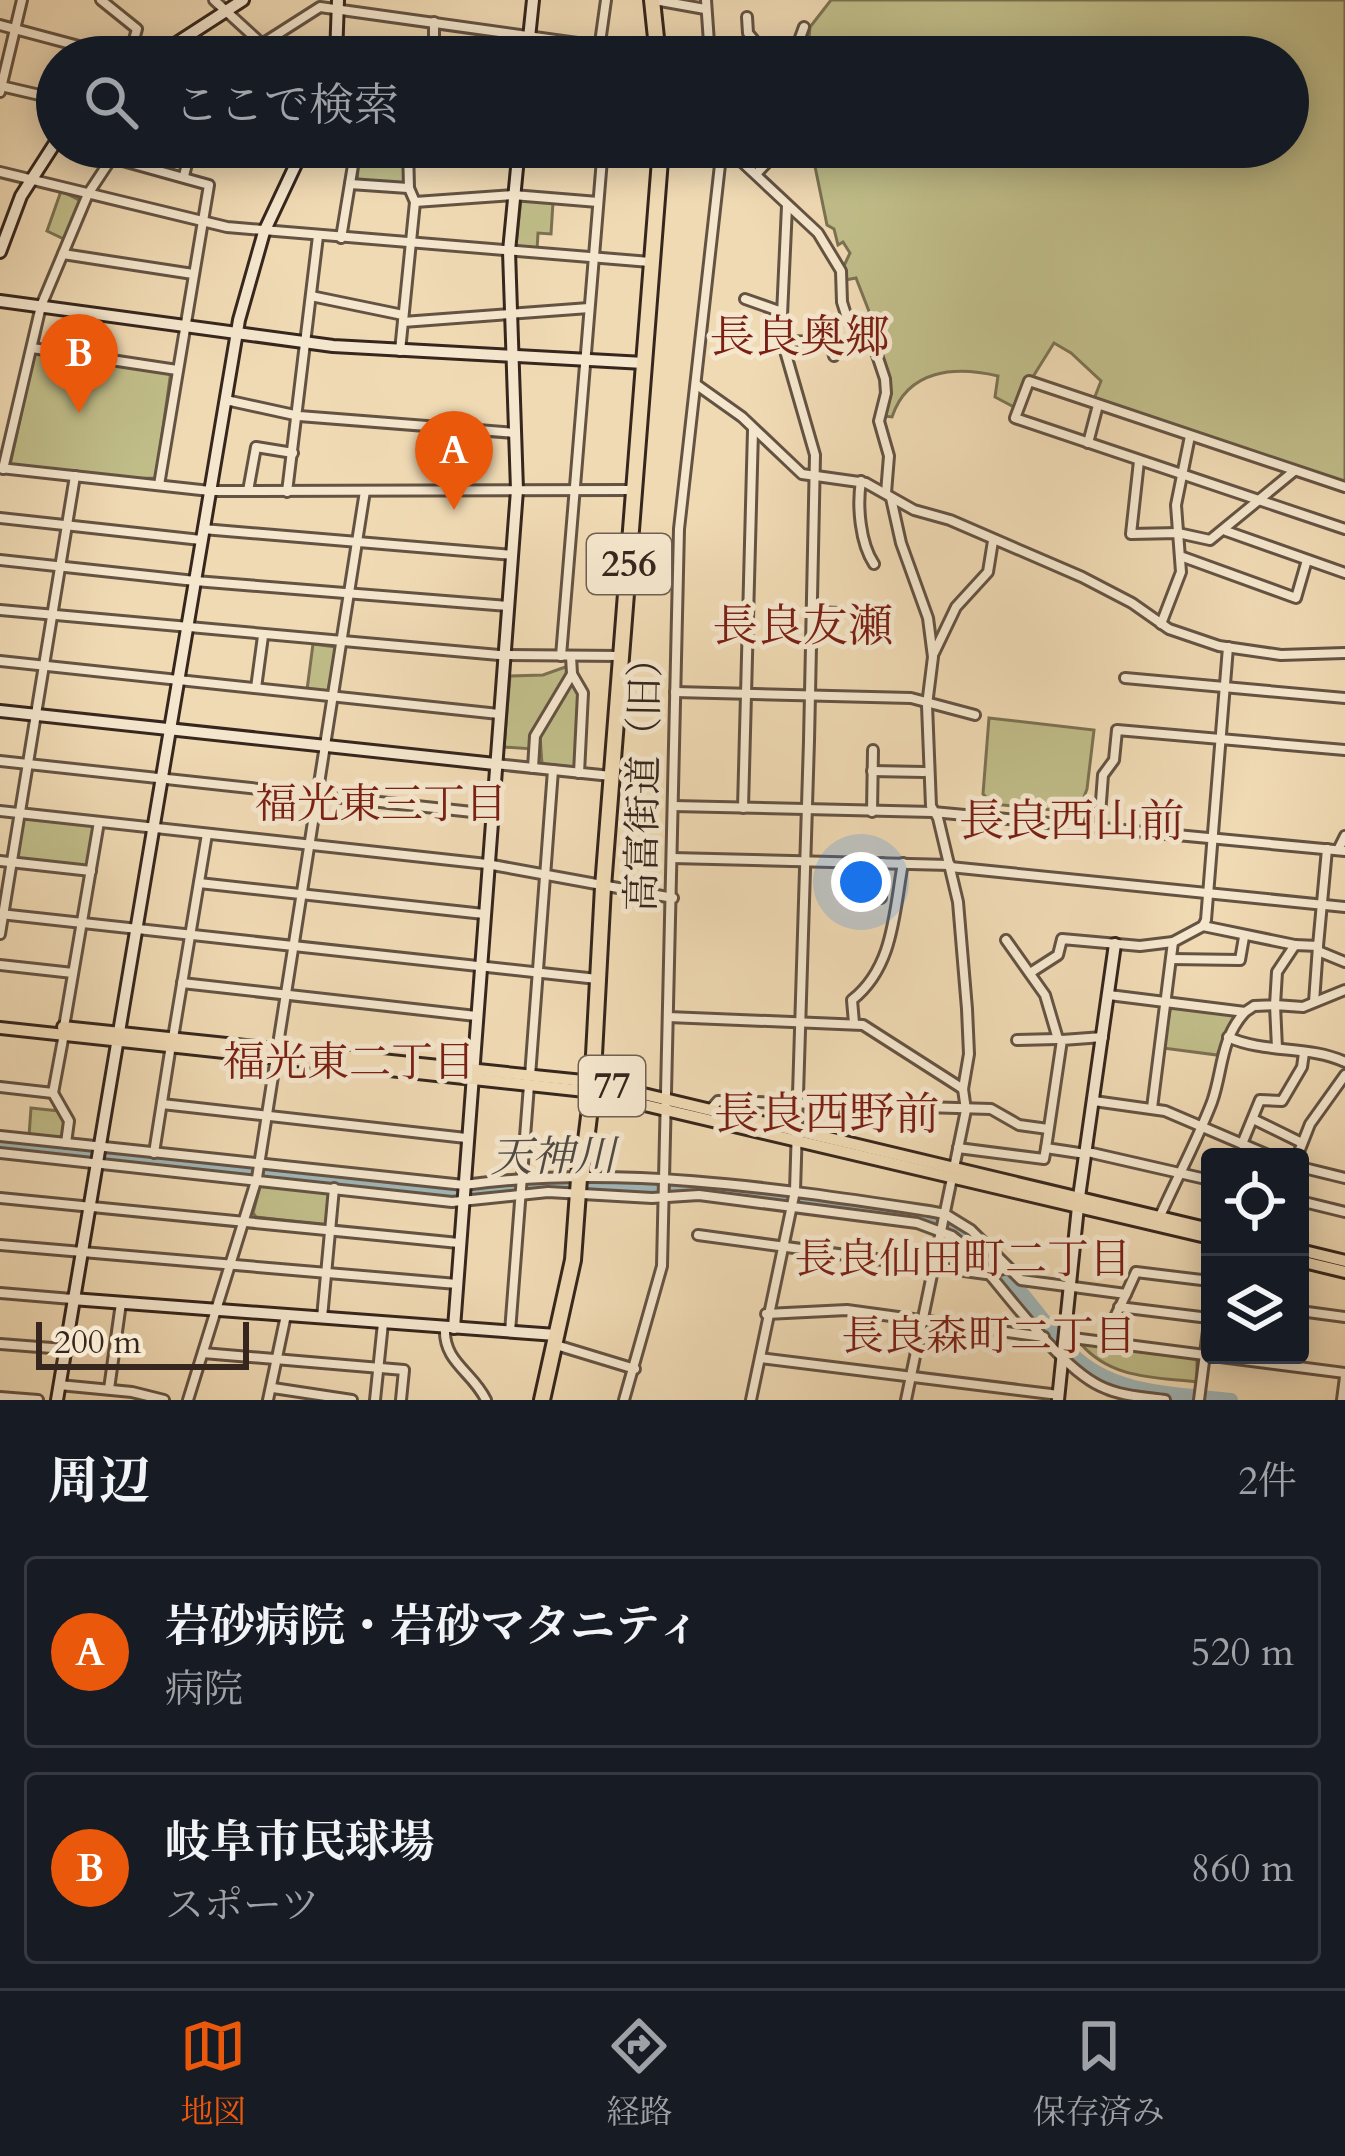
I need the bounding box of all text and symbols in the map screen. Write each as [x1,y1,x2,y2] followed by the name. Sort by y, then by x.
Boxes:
[36,36,1309,168] search box
[78,69,144,135] icon: search
[174,75,399,136] text: ここで検索
[710,307,890,368] district label: 長良奥郷
[40,314,118,413] pin: B
[415,411,493,510] pin: A
[587,534,671,594] road number: 256
[713,596,893,657] district label: 長良友瀬
[615,638,673,912] street label: 高富街道（旧）
[255,776,507,833] district label: 福光東三丁目
[959,791,1185,852] district label: 長良西山前
[831,852,891,912] your location
[223,1034,475,1091] district label: 福光東二丁目
[579,1056,645,1116] road number: 77
[714,1084,940,1145] district label: 長良西野前
[490,1127,620,1187] water label: 天神川
[1201,1148,1309,1364] map controls
[1201,1148,1309,1256] button: locate
[795,1231,1131,1288] district label: 長良仙田町二丁目
[1201,1256,1309,1364] button: layers
[842,1308,1136,1365] district label: 長良森町二丁目
[36,1316,249,1369] scale bar
[54,1320,141,1365] text: 200 m
[48,1447,150,1517] text: 周辺
[1238,1455,1297,1508] text: 2件
[165,1596,701,1657] text: 岩砂病院・岩砂マタニティ
[75,1626,105,1679] text: A
[1191,1626,1294,1679] text: 520 m
[165,1663,243,1716] text: 病院
[165,1812,435,1873] text: 岐阜市民球場
[76,1842,104,1895] text: B
[1191,1842,1294,1895] text: 860 m
[165,1879,319,1932] text: スポーツ
[180,2013,246,2135] tab: 地図
[606,2013,672,2135] tab: 経路
[1033,2013,1165,2135] tab: 保存済み

